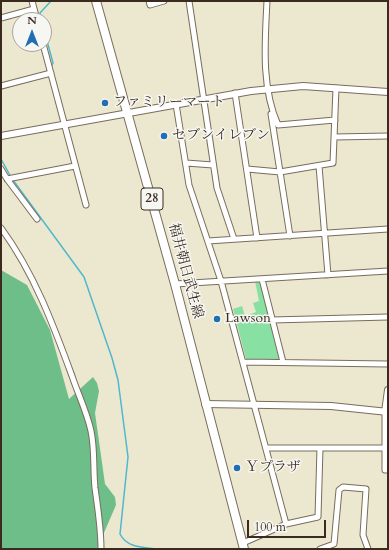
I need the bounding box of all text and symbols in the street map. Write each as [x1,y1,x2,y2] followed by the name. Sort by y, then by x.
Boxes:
[12,12,52,52] north arrow
[27,13,37,28] text: N
[113,95,225,111] place label: ファミリーマート
[100,98,110,108] marker: ファミリーマート
[172,128,270,144] place label: セブンイレブン
[159,131,169,141] marker: セブンイレブン
[141,188,163,210] road number: 28
[164,221,206,321] street label: 福井朝日武生線
[225,311,271,327] place label: Lawson
[212,314,222,324] marker: Lawson
[245,460,301,476] place label: Ｙプラザ
[232,463,242,473] marker: Ｙプラザ
[249,512,328,538] scale bar
[254,519,286,535] text: 100 m

